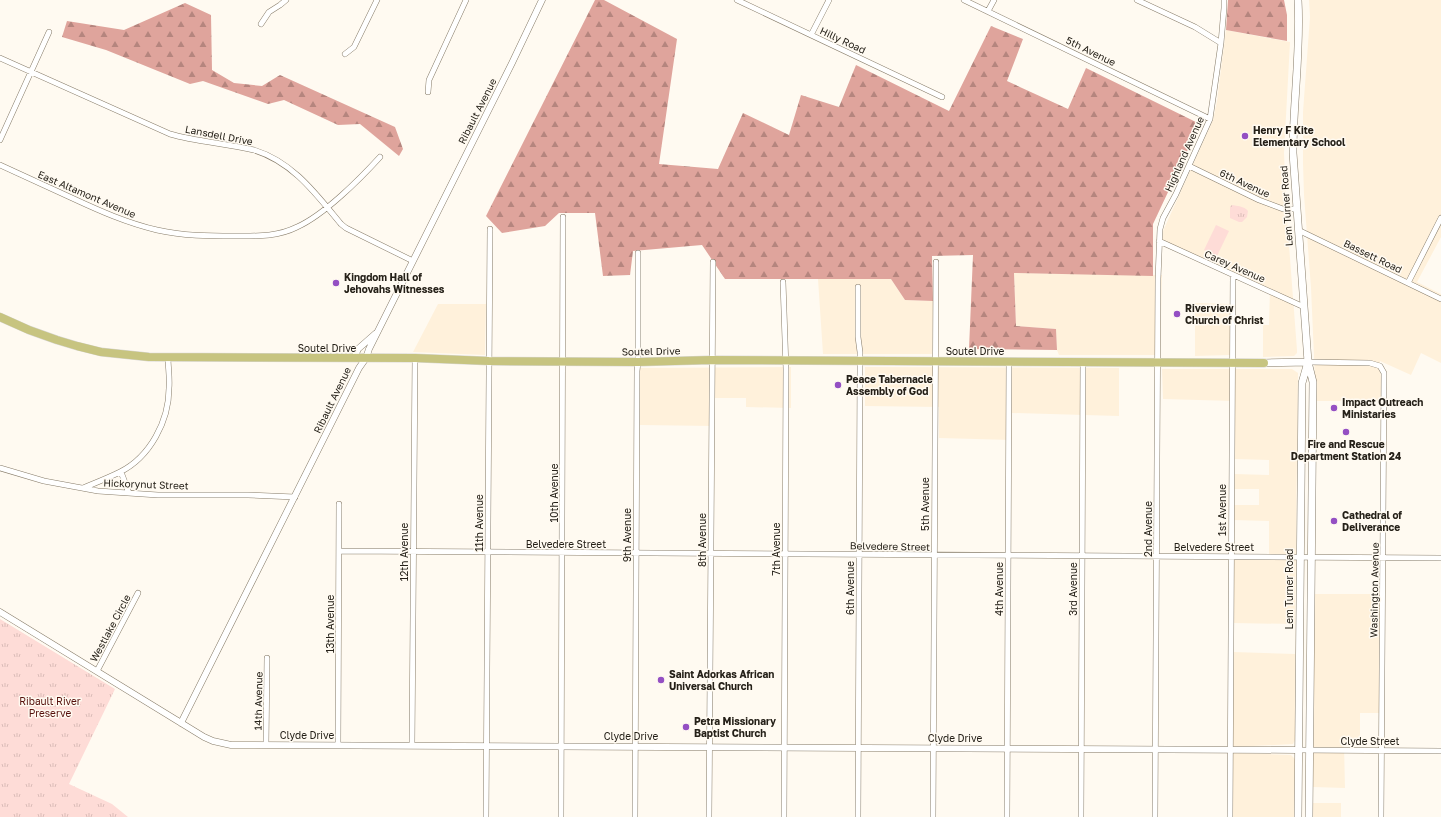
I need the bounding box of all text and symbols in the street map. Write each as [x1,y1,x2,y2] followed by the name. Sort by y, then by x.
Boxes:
[818,24,868,56] street label: Hilly Road
[1064,34,1118,68] street label: 5th Avenue
[455,76,499,146] street label: Ribault Avenue
[1162,114,1206,194] street label: Highland Avenue
[184,123,254,147] street label: Lansdell Drive
[1253,124,1346,148] place label: Henry F Kite Elementary School
[1240,131,1250,141] marker: Henry F Kite Elementary School
[1277,165,1295,247] street label: Lem Turner Road
[1218,166,1272,200] street label: 6th Avenue
[36,168,138,220] street label: East Altamont Avenue
[1342,237,1404,275] street label: Bassett Road
[1203,247,1267,285] street label: Carey Avenue
[344,271,445,295] place label: Kingdom Hall of Jehovahs Witnesses
[331,278,341,288] marker: Kingdom Hall of Jehovahs Witnesses
[1185,302,1264,326] place label: Riverview Church of Christ
[1172,309,1182,319] marker: Riverview Church of Christ
[298,342,357,354] street label: Soutel Drive
[622,344,681,358] street label: Soutel Drive
[946,345,1005,357] street label: Soutel Drive
[311,365,353,435] street label: Ribault Avenue
[846,373,933,397] place label: Peace Tabernacle Assembly of God
[833,380,843,390] marker: Peace Tabernacle Assembly of God
[1342,396,1423,420] place label: Impact Outreach Ministaries
[1329,403,1339,413] marker: Impact Outreach Ministaries
[1341,427,1351,437] marker: Fire and Rescue Department Station 24
[1291,438,1401,462] place label: Fire and Rescue Department Station 24
[548,463,560,523] street label: 10th Avenue
[103,477,189,491] street label: Hickorynut Street
[919,477,931,531] street label: 5th Avenue
[1216,484,1228,536] street label: 1st Avenue
[473,494,485,552] street label: 11th Avenue
[1142,501,1154,557] street label: 2nd Avenue
[621,508,633,562] street label: 9th Avenue
[1342,509,1402,533] place label: Cathedral of Deliverance
[696,513,708,567] street label: 8th Avenue
[1329,516,1339,526] marker: Cathedral of Deliverance
[770,522,782,576] street label: 7th Avenue
[398,523,410,581] street label: 12th Avenue
[526,538,606,550] street label: Belvedere Street
[850,539,930,553] street label: Belvedere Street
[1174,541,1254,553] street label: Belvedere Street
[1367,542,1381,638] street label: Washington Avenue
[1283,549,1295,629] street label: Lem Turner Road
[844,561,856,615] street label: 6th Avenue
[993,562,1005,616] street label: 4th Avenue
[1067,562,1079,616] street label: 3rd Avenue
[87,592,133,664] street label: Westlake Circle
[324,594,336,653] street label: 13th Avenue
[669,668,774,692] place label: Saint Adorkas African Universal Church
[251,671,265,731] street label: 14th Avenue
[656,675,666,685] marker: Saint Adorkas African Universal Church
[19,695,81,719] park label: Ribault River Preserve
[694,715,776,739] place label: Petra Missionary Baptist Church
[681,722,691,732] marker: Petra Missionary Baptist Church
[280,729,334,741] street label: Clyde Drive
[604,730,658,742] street label: Clyde Drive
[928,732,982,744] street label: Clyde Drive
[1340,735,1400,747] street label: Clyde Street

